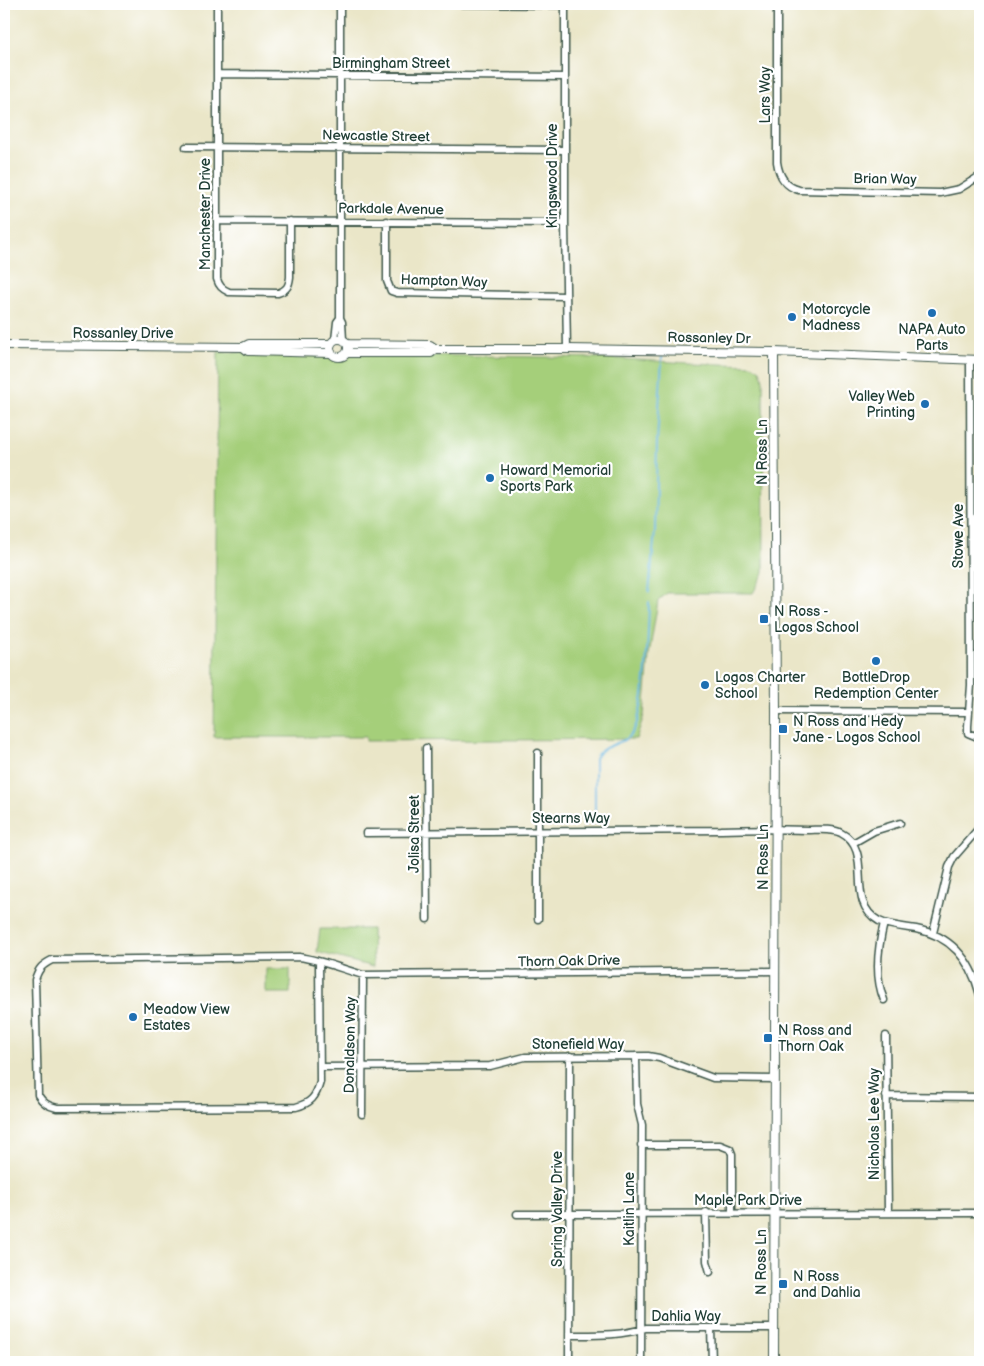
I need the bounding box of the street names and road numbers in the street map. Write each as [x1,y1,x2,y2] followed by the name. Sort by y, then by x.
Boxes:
[332,55,451,72] street label: Birmingham Street
[757,66,774,123] street label: Lars Way
[544,123,561,229] street label: Kingswood Drive
[322,127,431,145] street label: Newcastle Street
[197,158,214,270] street label: Manchester Drive
[853,170,917,188] street label: Brian Way
[338,200,444,218] street label: Parkdale Avenue
[400,271,488,291] street label: Hampton Way
[73,325,173,342] street label: Rossanley Drive
[667,329,752,347] street label: Rossanley Dr
[754,419,771,485] street label: N Ross Ln
[950,504,967,568] street label: Stowe Ave
[406,794,423,873] street label: Jolisa Street
[532,810,611,827] street label: Stearns Way
[755,824,772,890] street label: N Ross Ln
[518,952,620,970] street label: Thorn Oak Drive
[341,996,359,1094] street label: Donaldson Way
[532,1036,625,1053] street label: Stonefield Way
[866,1067,883,1180] street label: Nicholas Lee Way
[549,1151,566,1267] street label: Spring Valley Drive
[621,1172,638,1246] street label: Kaitlin Lane
[694,1192,802,1209] street label: Maple Park Drive
[753,1229,770,1295] street label: N Ross Ln
[651,1308,721,1325] street label: Dahlia Way

